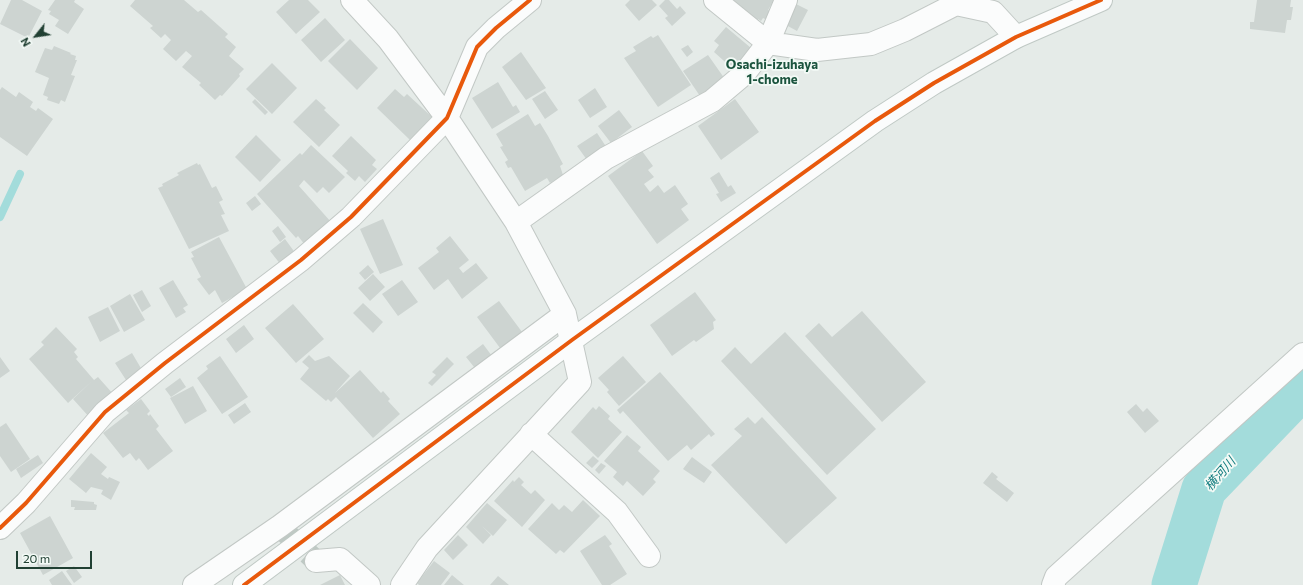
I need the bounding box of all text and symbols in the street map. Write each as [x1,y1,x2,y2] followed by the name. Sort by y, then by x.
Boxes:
[16,16,56,56] north arrow
[17,35,33,49] text: N
[726,57,818,88] district label: Osachi-izuhaya 1-chome
[1201,454,1239,494] water label: 横河川
[18,543,94,569] scale bar
[23,551,50,565] text: 20 m

